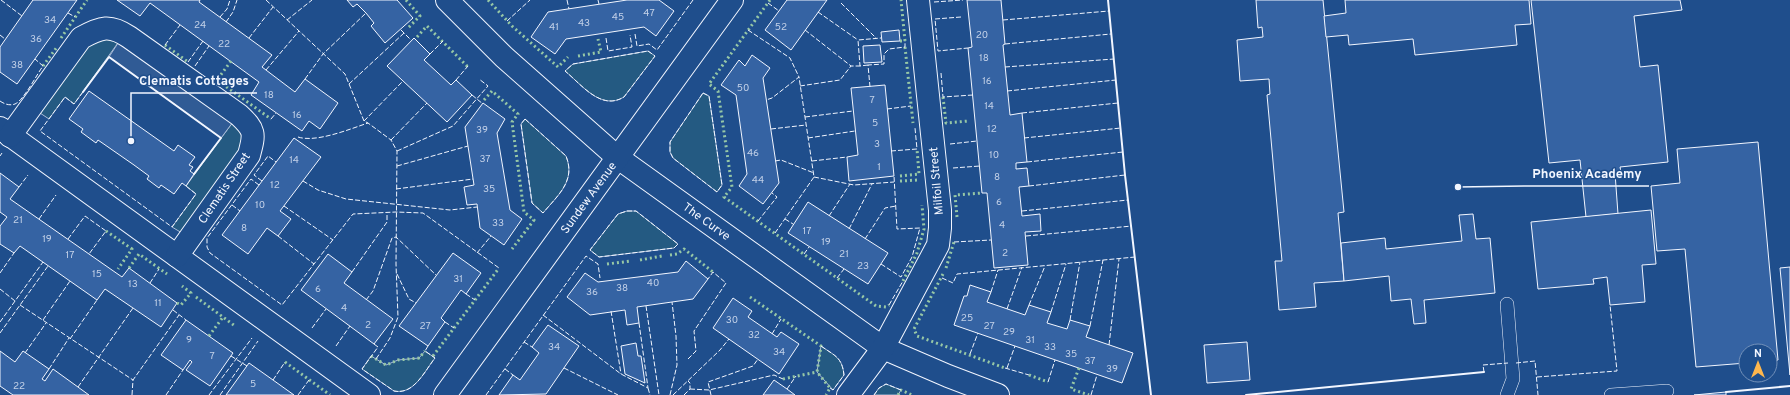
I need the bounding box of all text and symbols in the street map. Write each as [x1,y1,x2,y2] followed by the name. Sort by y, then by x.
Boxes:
[643,7,655,20] house number: 47
[612,11,624,24] house number: 45
[44,14,56,27] house number: 34
[578,17,590,30] house number: 43
[194,19,206,32] house number: 24
[549,21,559,34] house number: 41
[775,21,787,34] house number: 52
[976,29,988,42] house number: 20
[30,33,42,46] house number: 36
[218,38,230,51] house number: 22
[979,52,989,65] house number: 18
[11,59,23,72] house number: 38
[131,68,257,93] callout: Clematis Cottages
[139,74,249,90] text: Clematis Cottages
[982,75,992,88] house number: 16
[737,82,749,95] house number: 50
[264,89,274,102] house number: 18
[869,94,875,107] house number: 7
[984,100,994,113] house number: 14
[292,109,302,122] house number: 16
[872,117,878,130] house number: 5
[987,123,997,136] house number: 12
[476,124,488,137] house number: 39
[874,138,880,151] house number: 3
[926,146,948,216] street label: Milfoil Street
[747,147,759,160] house number: 46
[989,149,999,162] house number: 10
[195,150,255,227] street label: Clematis Street
[479,153,491,166] house number: 37
[289,154,299,167] house number: 14
[558,159,621,237] street label: Sundew Avenue
[877,161,881,174] house number: 1
[1524,161,1649,186] callout: Phoenix Academy
[1532,167,1642,183] text: Phoenix Academy
[994,171,1000,184] house number: 8
[752,174,764,187] house number: 44
[270,179,280,192] house number: 12
[483,183,495,196] house number: 35
[996,196,1002,209] house number: 6
[255,199,265,212] house number: 10
[679,200,733,245] street label: The Curve
[13,214,23,227] house number: 21
[492,217,504,230] house number: 33
[999,219,1005,232] house number: 4
[241,222,247,235] house number: 8
[803,225,811,238] house number: 17
[42,233,52,246] house number: 19
[821,236,831,249] house number: 19
[1002,247,1008,260] house number: 2
[839,248,849,261] house number: 21
[66,249,74,262] house number: 17
[857,260,869,273] house number: 23
[92,268,102,281] house number: 15
[453,273,463,286] house number: 31
[647,277,659,290] house number: 40
[128,278,138,291] house number: 13
[616,282,628,295] house number: 38
[315,283,321,296] house number: 6
[586,286,598,299] house number: 36
[154,297,162,310] house number: 11
[341,302,347,315] house number: 4
[961,312,973,325] house number: 25
[726,314,738,327] house number: 30
[365,319,371,332] house number: 2
[419,320,431,333] house number: 27
[983,320,995,333] house number: 27
[1003,326,1015,339] house number: 29
[748,329,760,342] house number: 32
[186,334,192,347] house number: 9
[1025,334,1035,347] house number: 31
[548,341,560,354] house number: 34
[1044,341,1056,354] house number: 33
[1738,343,1778,383] north arrow
[773,346,785,359] house number: 34
[1754,347,1762,361] text: N
[1065,348,1077,361] house number: 35
[209,350,215,363] house number: 7
[1084,355,1096,368] house number: 37
[1106,363,1118,376] house number: 39
[250,378,256,391] house number: 5
[13,380,25,393] house number: 22

